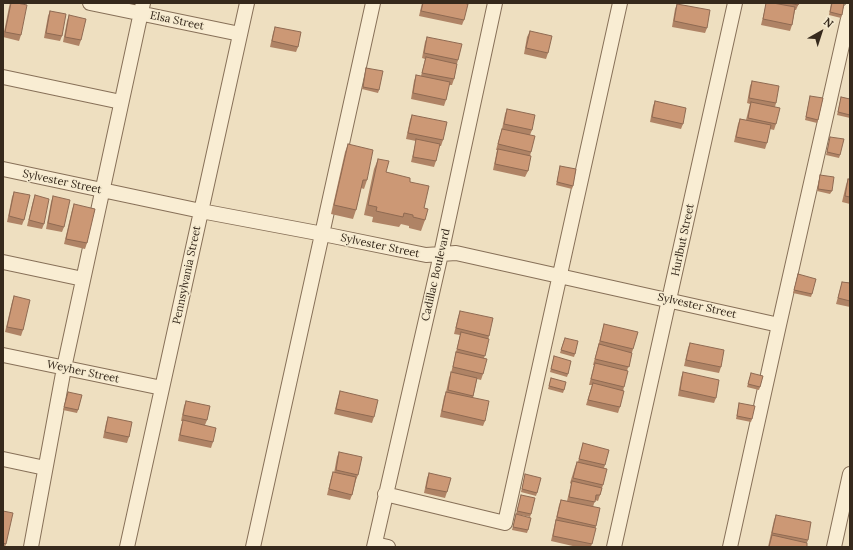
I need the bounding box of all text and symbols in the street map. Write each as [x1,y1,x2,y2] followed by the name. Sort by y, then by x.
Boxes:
[149,9,205,33] street label: Elsa Street
[801,12,841,52] north arrow
[821,15,836,31] text: N
[21,167,103,197] street label: Sylvester Street
[669,202,697,278] street label: Hurlbut Street
[170,225,204,325] street label: Pennsylvania Street
[419,227,453,323] street label: Cadillac Boulevard
[339,231,421,261] street label: Sylvester Street
[656,291,738,321] street label: Sylvester Street
[46,358,120,386] street label: Weyher Street

